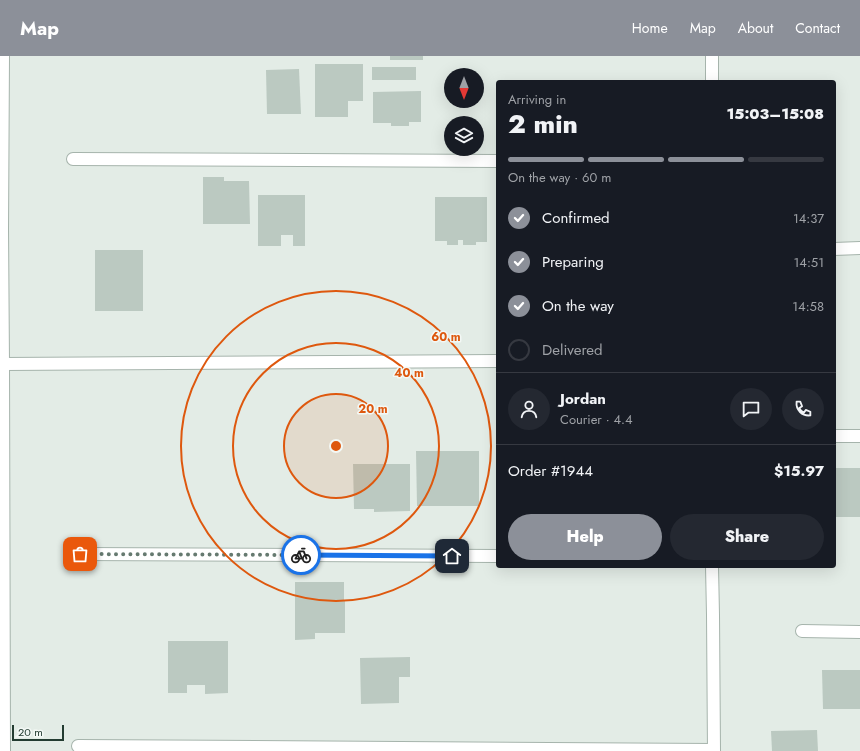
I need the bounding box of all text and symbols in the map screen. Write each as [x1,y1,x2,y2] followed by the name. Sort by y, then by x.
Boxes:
[20,15,59,42] text: Map
[632,18,668,38] text: Home
[690,18,716,38] text: Map
[738,18,773,38] text: About
[795,18,840,38] text: Contact
[444,68,484,108] north arrow
[444,68,484,156] map controls
[508,90,566,109] text: Arriving in
[726,103,824,125] text: 15:03–15:08
[508,105,578,143] text: 2 min
[444,116,484,156] button: layers
[508,168,611,187] text: On the way · 60 m
[508,207,530,229] icon: check
[542,207,610,229] text: Confirmed
[793,209,824,228] text: 14:37
[508,251,530,273] icon: check
[542,251,604,273] text: Preparing
[793,253,824,272] text: 14:51
[508,295,530,317] icon: check
[542,295,614,317] text: On the way
[792,297,824,316] text: 14:58
[431,328,461,346] text: 60 m
[542,339,603,361] text: Delivered
[394,364,424,382] text: 40 m
[508,388,550,430] button: person
[560,388,606,410] text: Jordan
[730,388,772,430] button: chat
[782,388,824,430] button: phone
[358,400,388,418] text: 20 m
[560,410,633,429] text: Courier · 4.4
[329,439,343,453] centre of rings
[508,460,593,482] text: Order #1944
[774,460,824,482] text: $15.97
[508,514,662,560] button: Help
[670,514,824,560] button: Share
[281,535,321,575] courier
[63,537,97,571] pin
[435,539,469,573] pin
[69,543,91,565] icon: bag
[290,544,312,566] icon: bike
[441,545,463,567] icon: home
[12,723,64,742] scale bar
[18,724,43,740] text: 20 m

